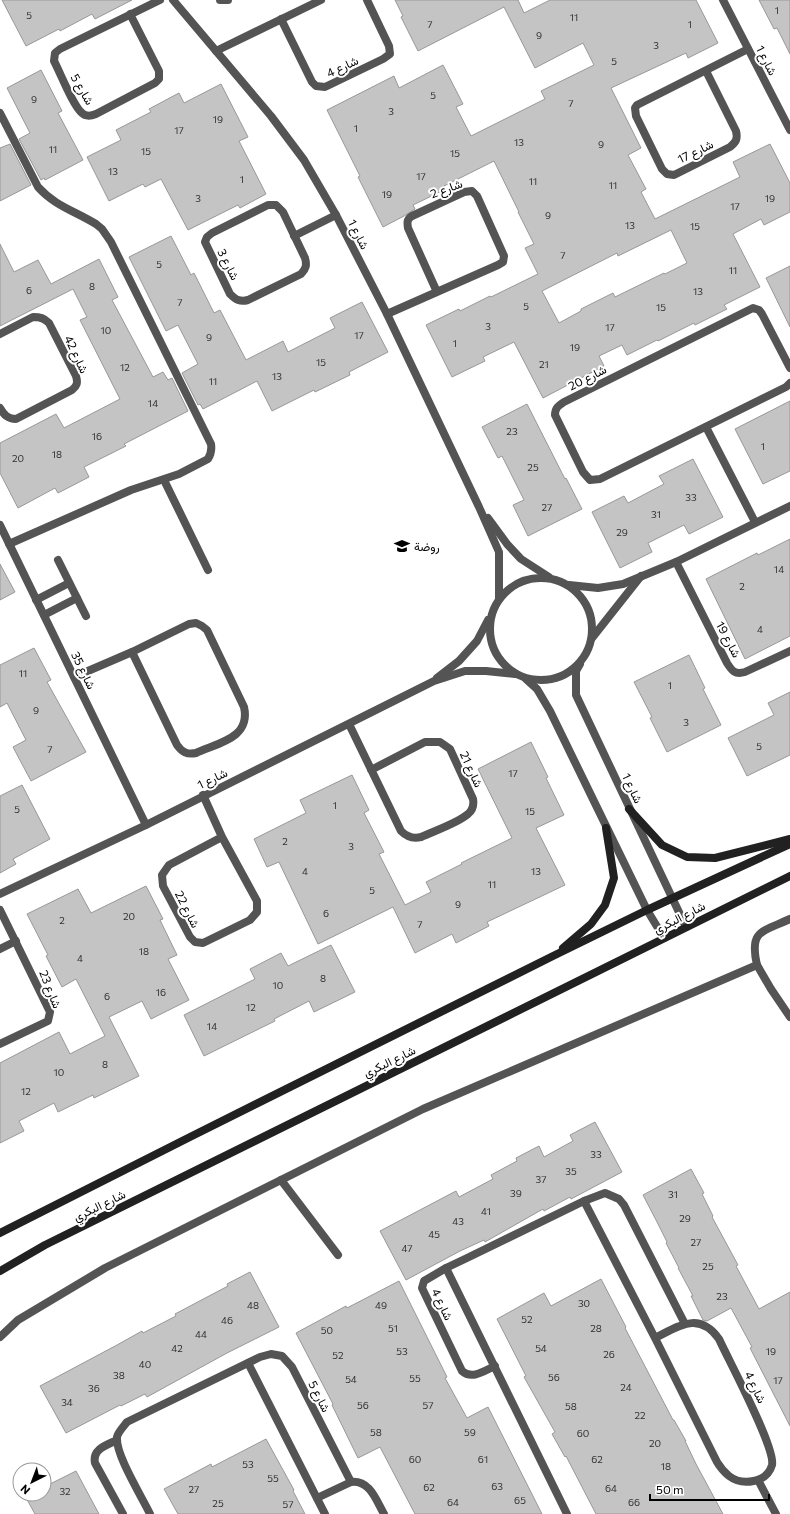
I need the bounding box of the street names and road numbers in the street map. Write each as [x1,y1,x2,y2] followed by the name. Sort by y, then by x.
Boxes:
[751,43,780,79] street label: شارع 1
[324,53,361,82] street label: شارع 4
[66,71,97,108] street label: شارع 5
[675,136,716,168] street label: شارع 17
[428,176,465,203] street label: شارع 2
[343,217,372,253] street label: شارع 1
[213,246,243,283] street label: شارع 3
[59,333,92,376] street label: شارع 42
[566,361,610,395] street label: شارع 20
[711,619,744,661] street label: شارع 19
[66,649,99,692] street label: شارع 35
[455,749,486,791] street label: شارع 21
[195,765,231,794] street label: شارع 1
[617,771,646,807] street label: شارع 1
[170,888,203,931] street label: شارع 22
[651,898,709,940] street label: شارع البكري
[34,968,65,1011] street label: شارع 23
[361,1042,419,1083] street label: شارع البكري
[71,1186,129,1227] street label: شارع البكري
[427,1286,456,1323] street label: شارع 4
[740,1369,770,1407] street label: شارع 4
[304,1378,334,1415] street label: شارع 5

